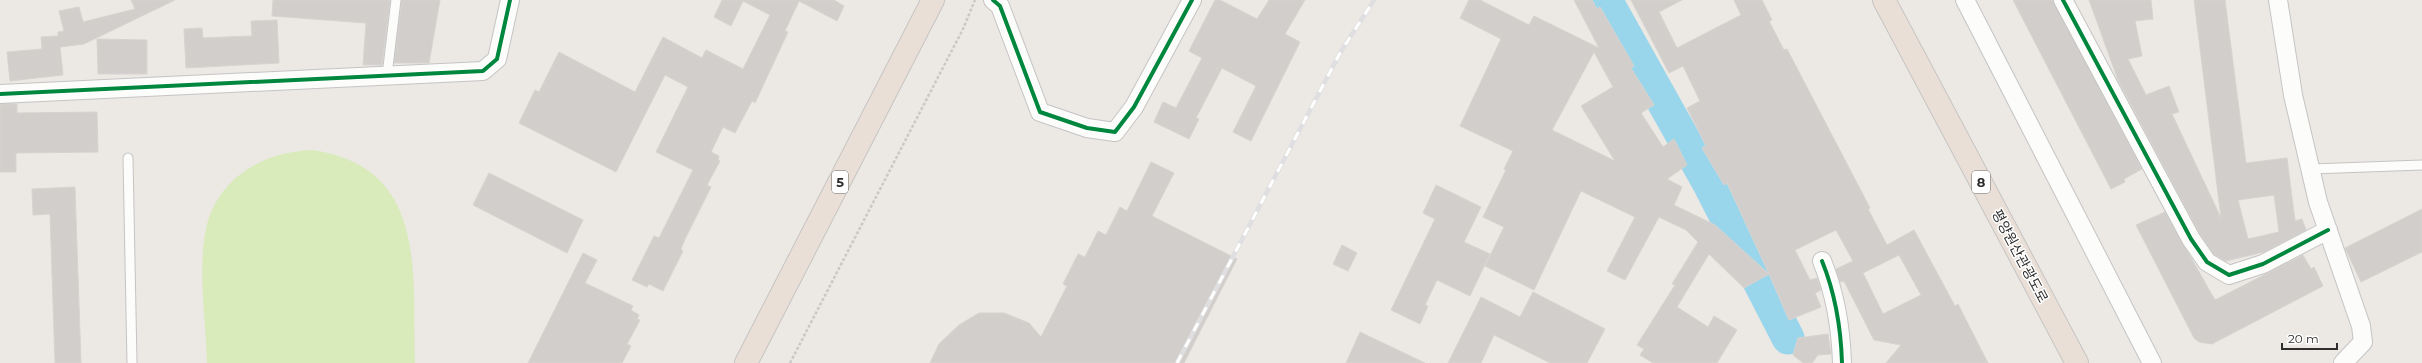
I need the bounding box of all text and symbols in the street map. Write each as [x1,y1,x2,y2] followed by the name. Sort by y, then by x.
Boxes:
[832,171,848,193] road number: 5
[1972,171,1990,193] road number: 8
[1988,206,2052,306] street label: 평양원산관광도로
[2282,325,2337,351] scale bar
[2288,331,2319,346] text: 20 m

